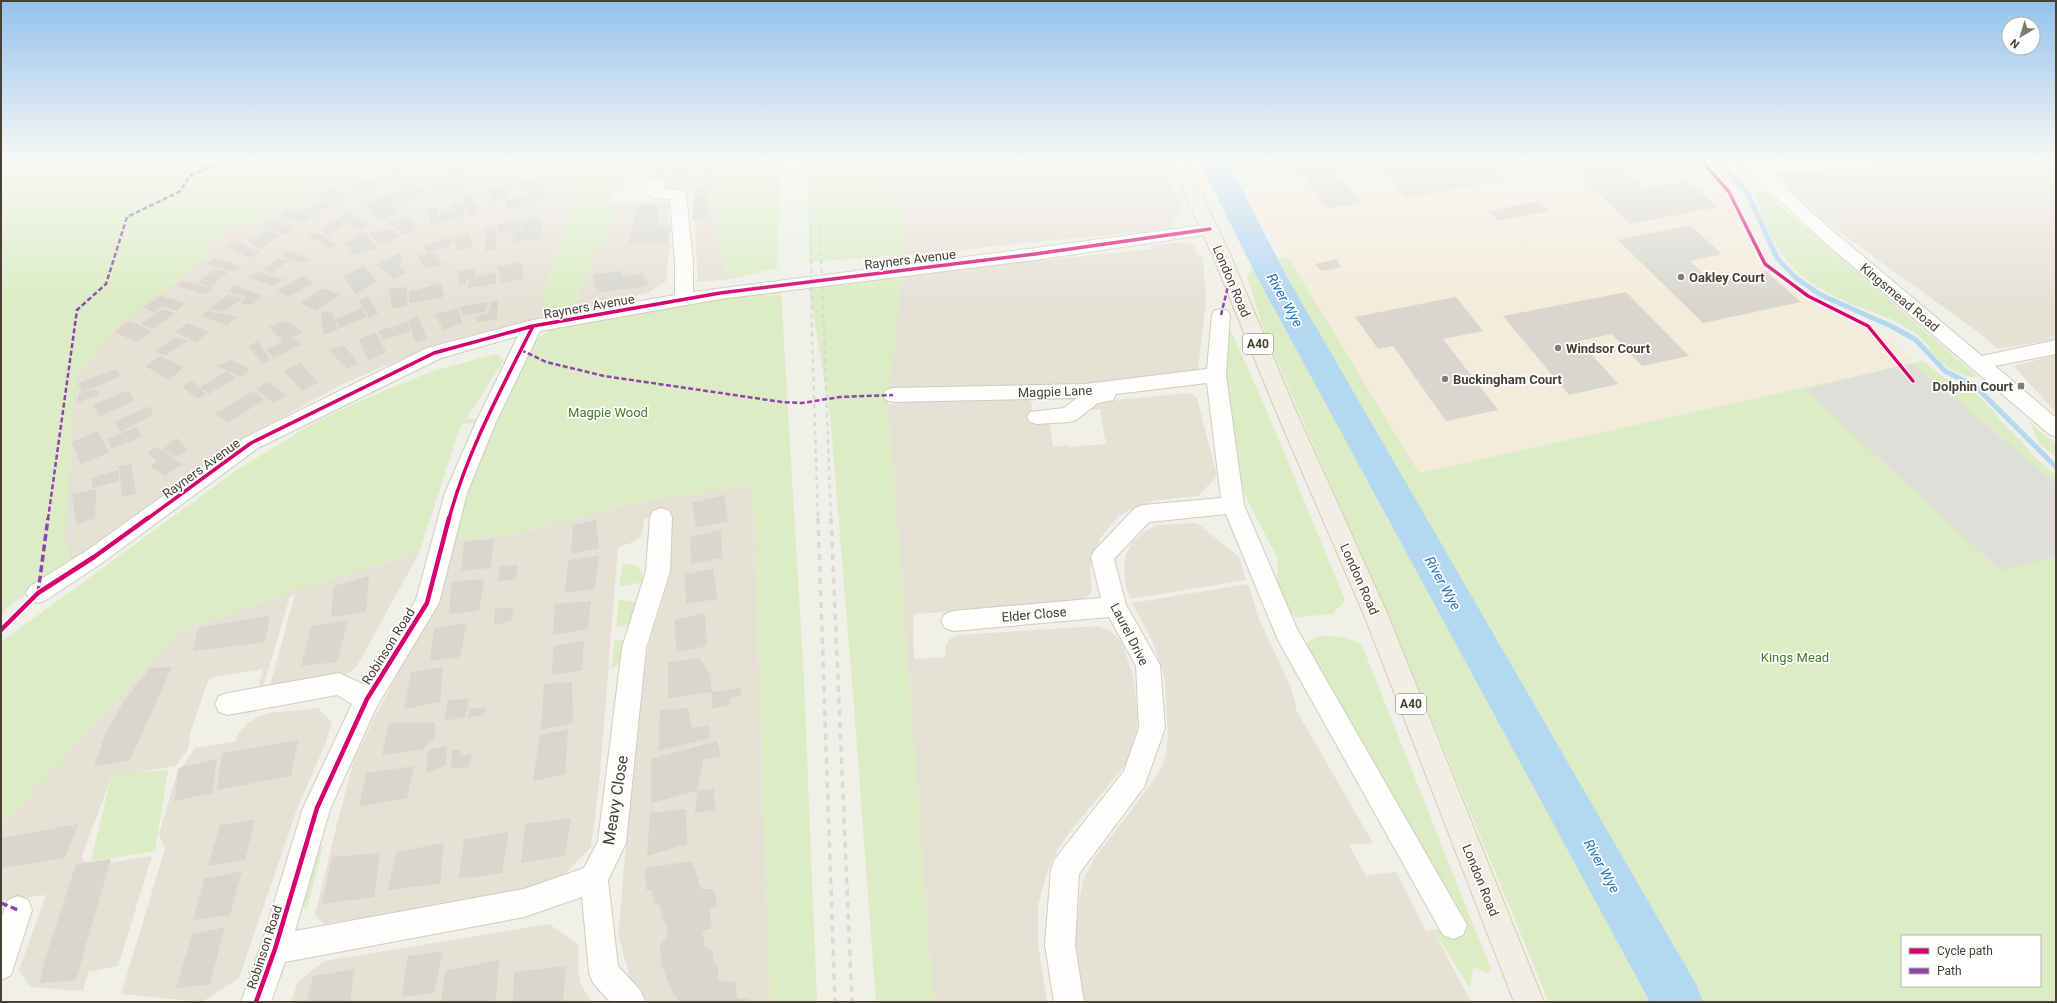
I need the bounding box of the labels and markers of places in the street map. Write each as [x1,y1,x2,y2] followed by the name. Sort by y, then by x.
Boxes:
[1689,270,1765,285] place label: Oakley Court
[1676,272,1686,282] marker: Oakley Court
[1566,341,1651,356] place label: Windsor Court
[1553,343,1563,353] marker: Windsor Court
[1453,372,1562,387] place label: Buckingham Court
[1440,374,1450,384] marker: Buckingham Court
[1933,379,2014,394] place label: Dolphin Court
[2016,381,2026,391] marker: Dolphin Court

